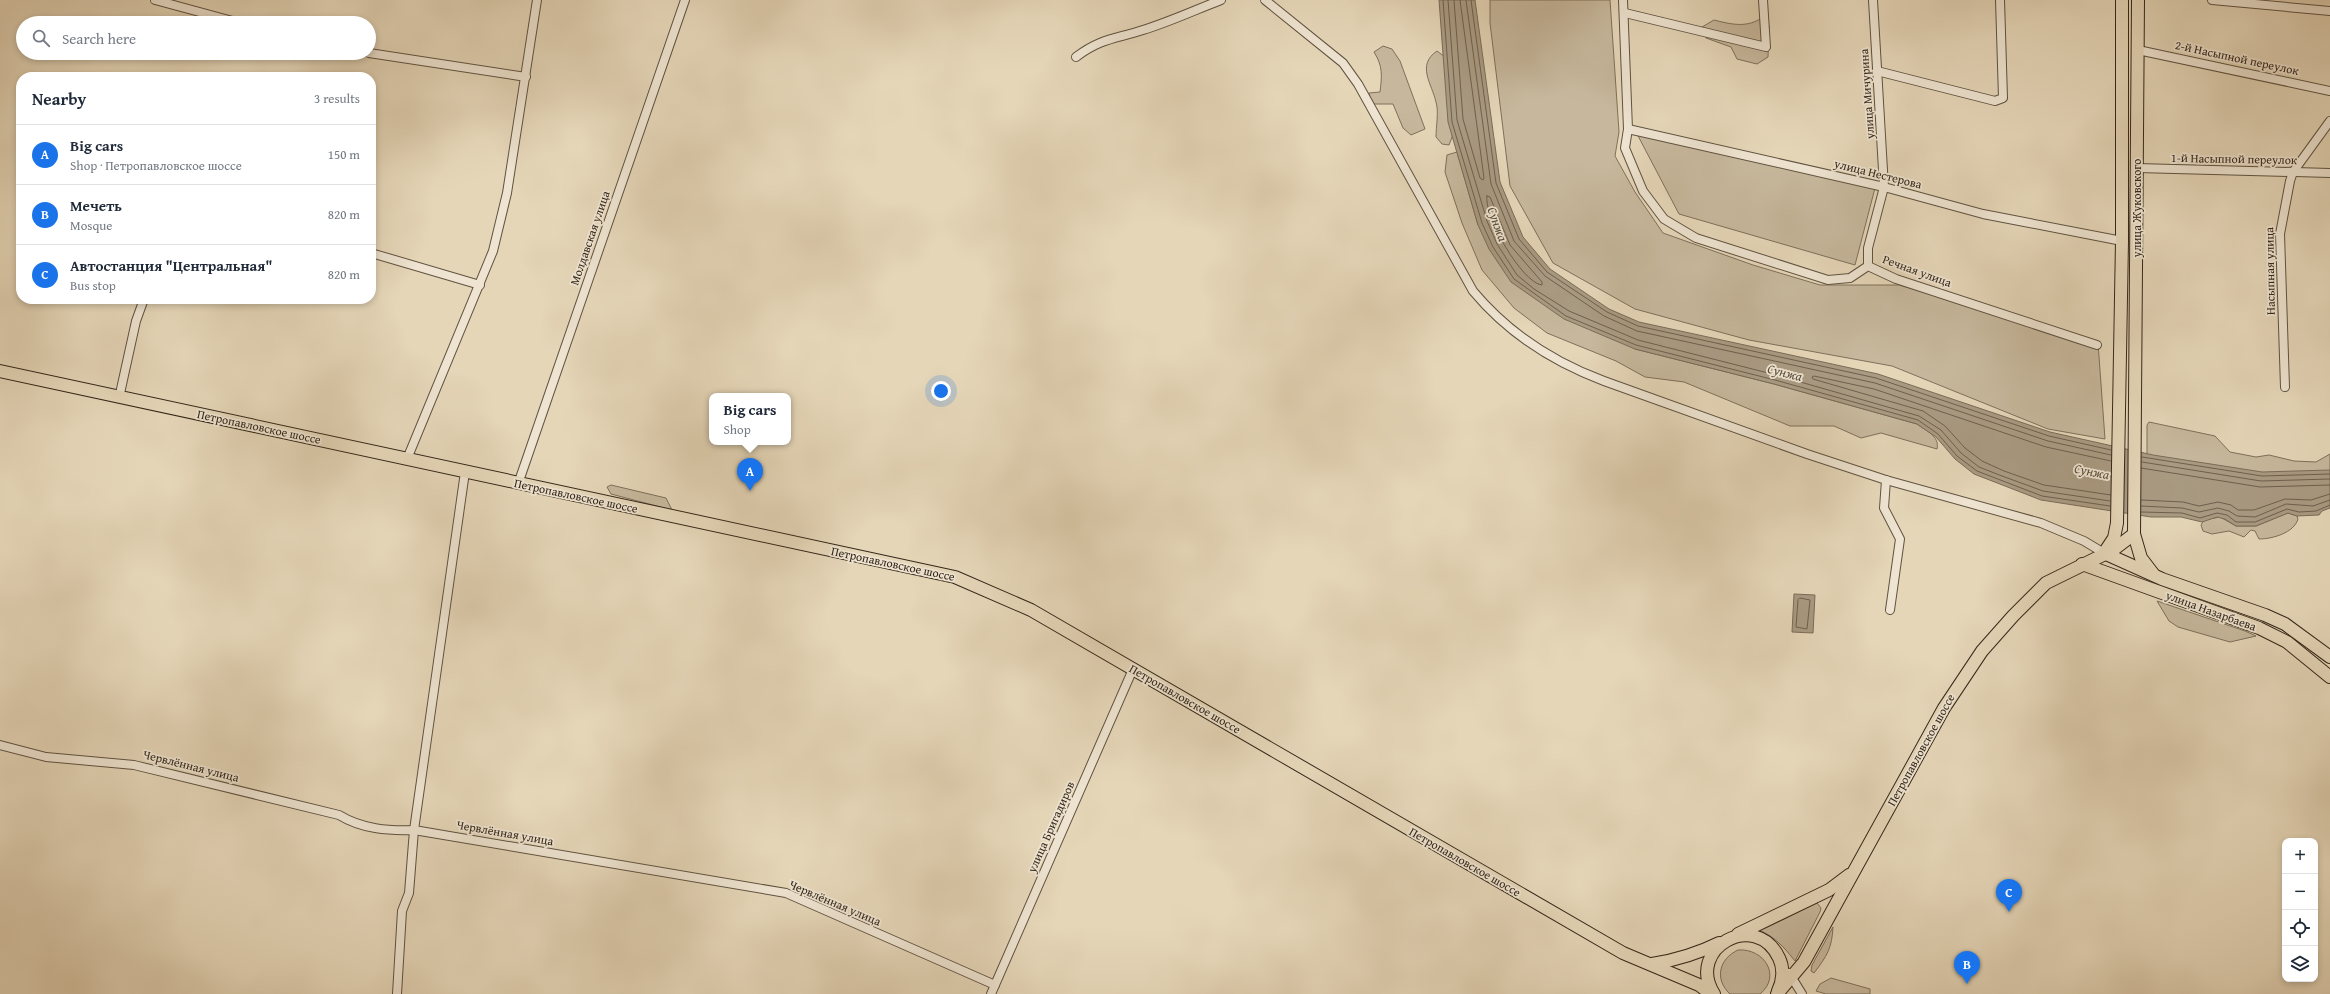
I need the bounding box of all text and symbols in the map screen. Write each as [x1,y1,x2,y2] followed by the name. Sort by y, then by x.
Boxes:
[16,16,376,60] search box
[30,27,52,49] icon: search
[62,28,136,49] text: Search here
[2174,36,2301,79] street label: 2-й Насыпной переулок
[1855,48,1878,141] street label: улица Мичурина
[32,86,86,111] text: Nearby
[314,89,360,108] text: 3 results
[70,135,123,156] text: Big cars
[41,145,49,164] text: A
[328,145,360,164] text: 150 m
[2171,149,2298,168] street label: 1-й Насыпной переулок
[1832,154,1924,193] street label: улица Нестерова
[70,156,242,175] text: Shop · Петропавловское шоссе
[2128,159,2145,258] street label: улица Жуковского
[565,188,614,287] street label: Молдавская улица
[70,195,122,216] text: Мечеть
[1483,204,1512,244] water label: Сунжа
[41,205,49,224] text: B
[328,205,360,224] text: 820 m
[70,216,112,235] text: Mosque
[2260,227,2279,315] street label: Насыпная улица
[1880,250,1954,291] street label: Речная улица
[70,255,273,276] text: Автостанция "Центральная"
[41,265,49,284] text: C
[328,265,360,284] text: 820 m
[70,276,116,295] text: Bus stop
[1765,359,1804,386] water label: Сунжа
[931,381,951,401] your location
[709,393,791,445] popup
[723,399,777,420] text: Big cars
[196,405,323,448] street label: Петропавловское шоссе
[723,420,751,439] text: Shop
[737,458,763,491] pin: A
[2073,459,2111,484] water label: Сунжа
[513,474,640,517] street label: Петропавловское шоссе
[830,542,957,585] street label: Петропавловское шоссе
[2163,586,2259,635] street label: улица Назарбаева
[1126,660,1244,738] street label: Петропавловское шоссе
[1883,690,1959,809] street label: Петропавловское шоссе
[141,745,241,786] street label: Червлённая улица
[1022,778,1078,876] street label: улица Бригадиров
[455,816,555,849] street label: Червлённая улица
[1406,823,1524,901] street label: Петропавловское шоссе
[2282,838,2318,982] map controls
[2282,838,2318,874] button: +
[2282,874,2318,910] button: −
[787,876,884,930] street label: Червлённая улица
[1996,879,2022,912] pin: C
[2282,910,2318,946] button: locate
[2282,946,2318,982] button: layers
[1954,951,1980,984] pin: B

